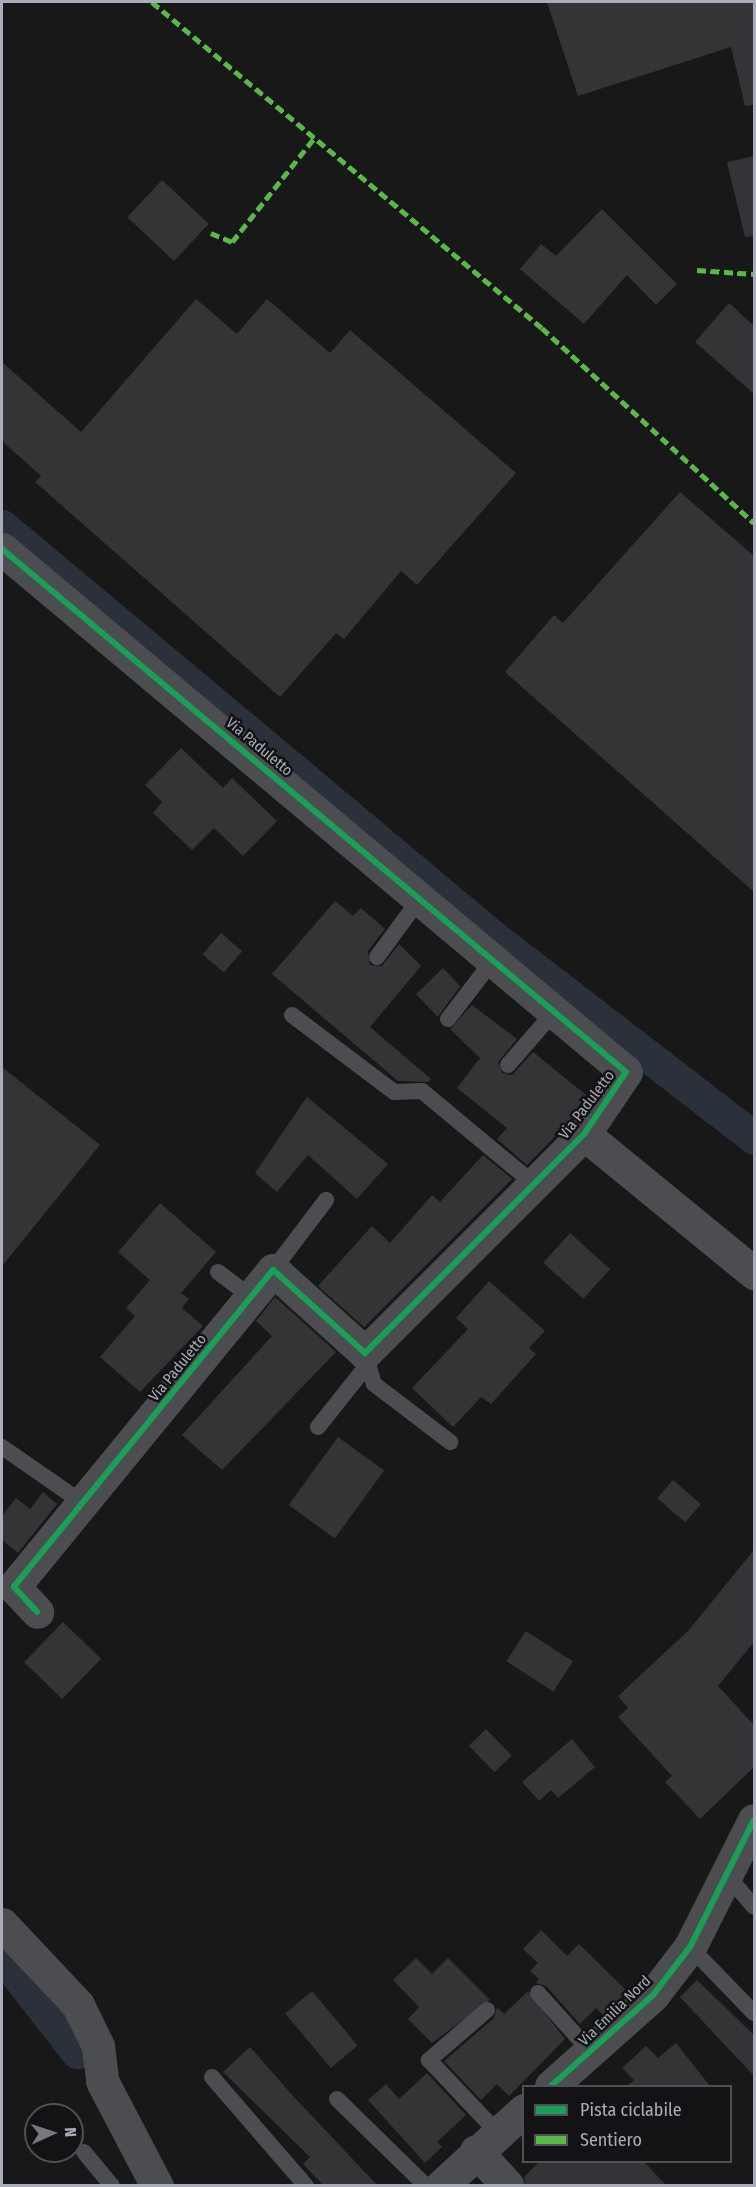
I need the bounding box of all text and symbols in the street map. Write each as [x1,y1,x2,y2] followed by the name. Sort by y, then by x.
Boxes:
[222,714,296,780] street label: Via Paduletto
[555,1067,619,1143] street label: Via Paduletto
[145,1331,211,1405] street label: Via Paduletto
[575,1972,655,2050] street label: Via Emilia Nord
[522,2085,732,2163] legend
[580,2099,682,2121] text: Pista ciclabile
[24,2103,84,2163] north arrow
[61,2127,80,2137] text: N
[580,2129,642,2151] text: Sentiero

